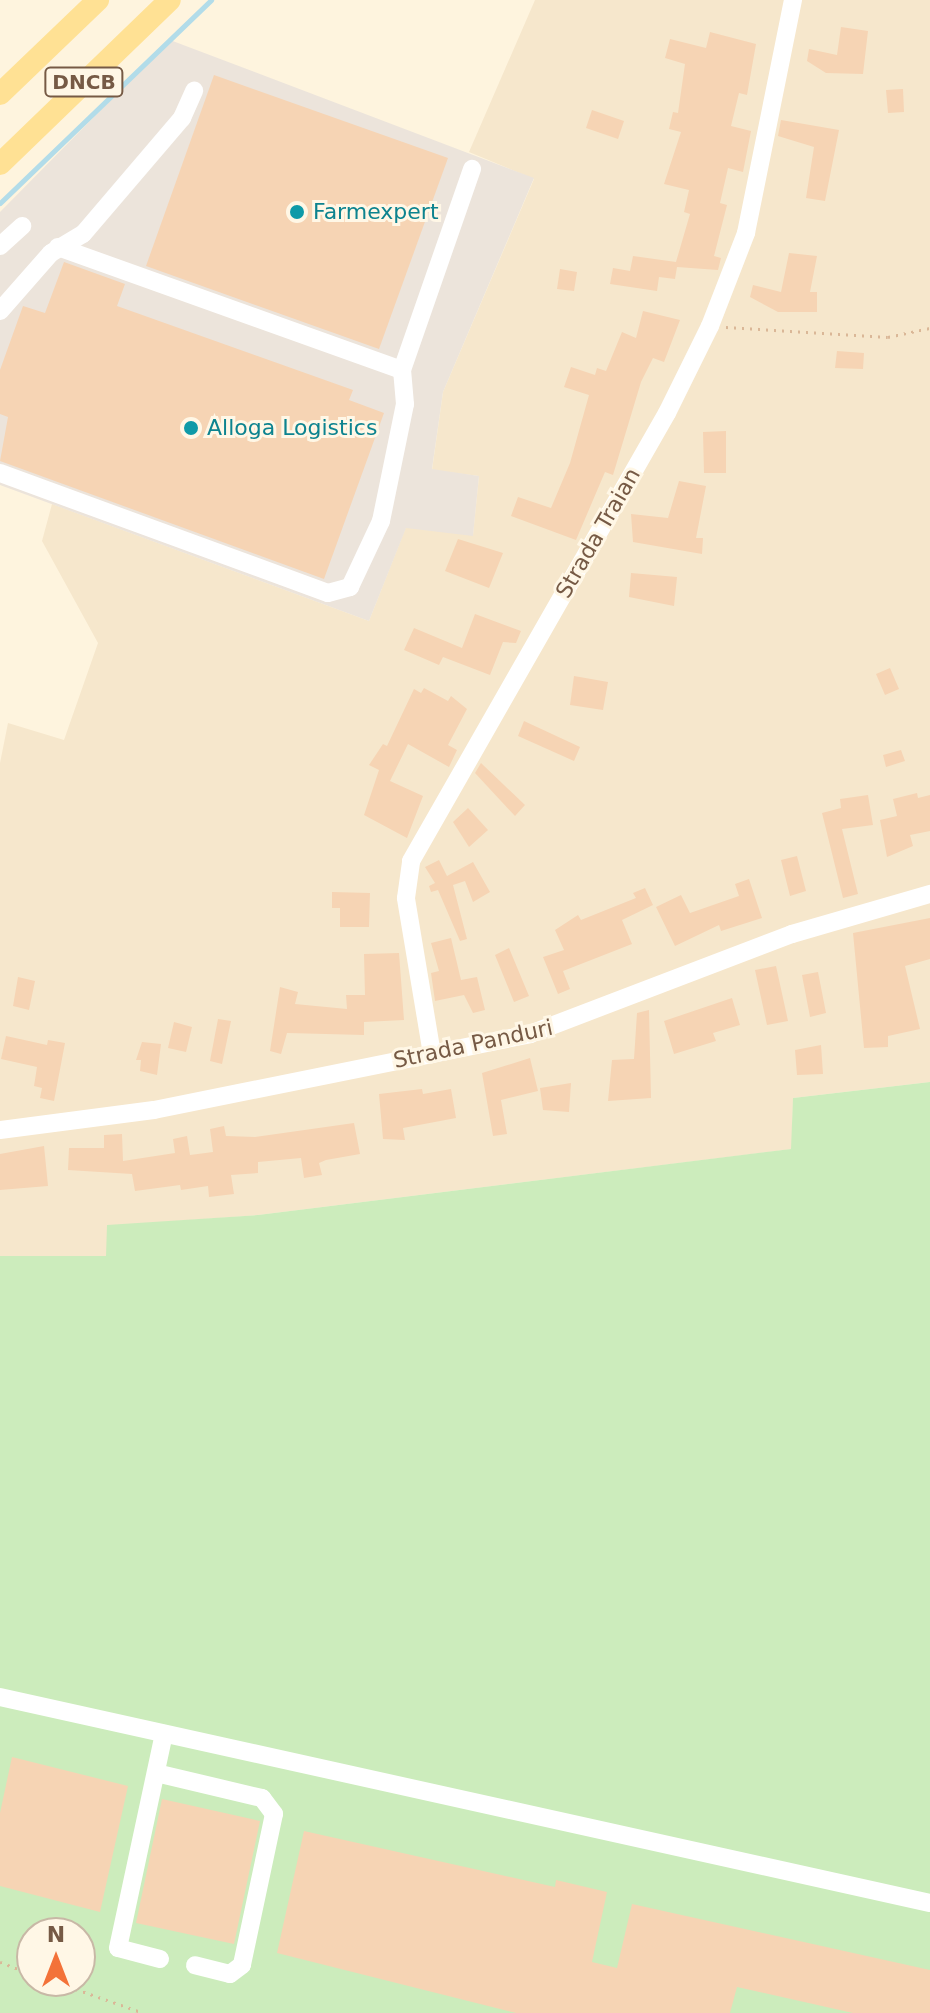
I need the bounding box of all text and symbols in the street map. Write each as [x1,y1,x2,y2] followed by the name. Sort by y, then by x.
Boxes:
[44,66,124,98] road number: DNCB
[313,199,439,225] place label: Farmexpert
[288,203,306,221] marker: Farmexpert
[207,415,377,441] place label: Alloga Logistics
[182,419,200,437] marker: Alloga Logistics
[550,463,646,603] street label: Strada Traian
[391,1014,555,1074] street label: Strada Panduri
[16,1917,96,1997] north arrow
[47,1922,65,1947] text: N

